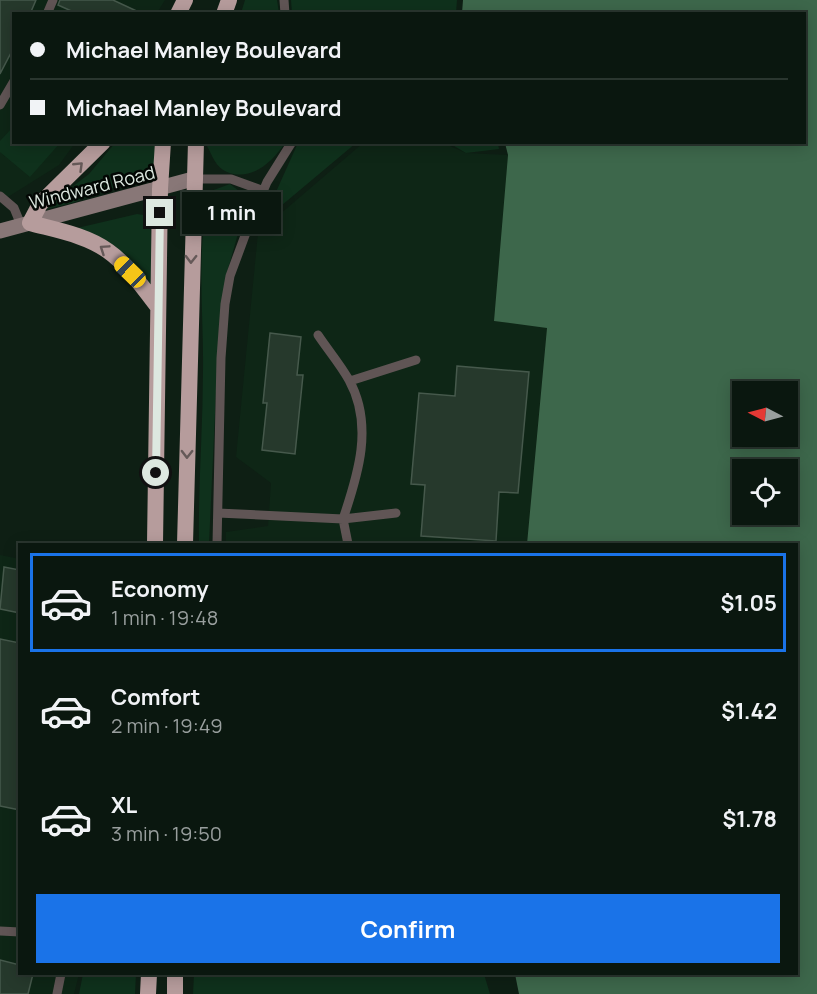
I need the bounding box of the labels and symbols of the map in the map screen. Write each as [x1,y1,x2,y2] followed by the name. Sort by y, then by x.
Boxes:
[27,160,157,214] street label: Windward Road
[72,162,82,173] one-way arrow
[181,192,280,234] callout: 1 min
[146,199,173,226] route end
[100,245,111,256] one-way arrow
[111,253,149,291] car
[185,254,198,263] one-way arrow
[732,381,798,447] north arrow
[181,449,193,458] one-way arrow
[142,459,169,486] route start

